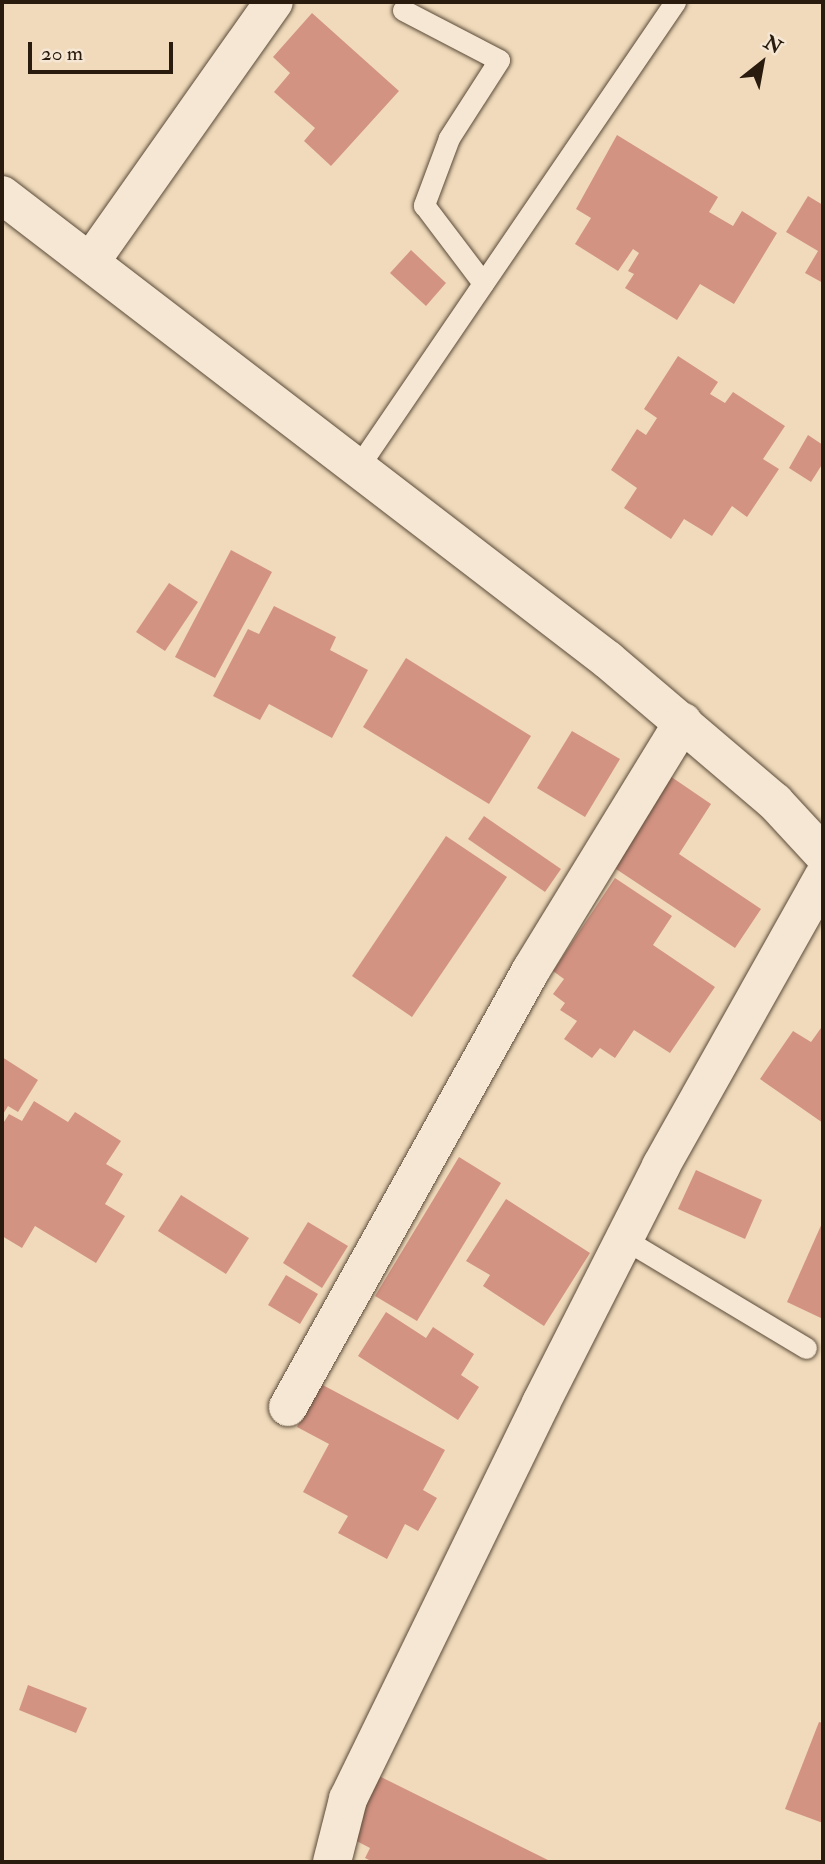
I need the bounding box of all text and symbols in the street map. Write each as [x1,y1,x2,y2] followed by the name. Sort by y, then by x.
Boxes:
[32,28,177,72] scale bar
[727,28,797,98] north arrow
[759,30,786,60] text: N
[41,40,83,67] text: 20 m

